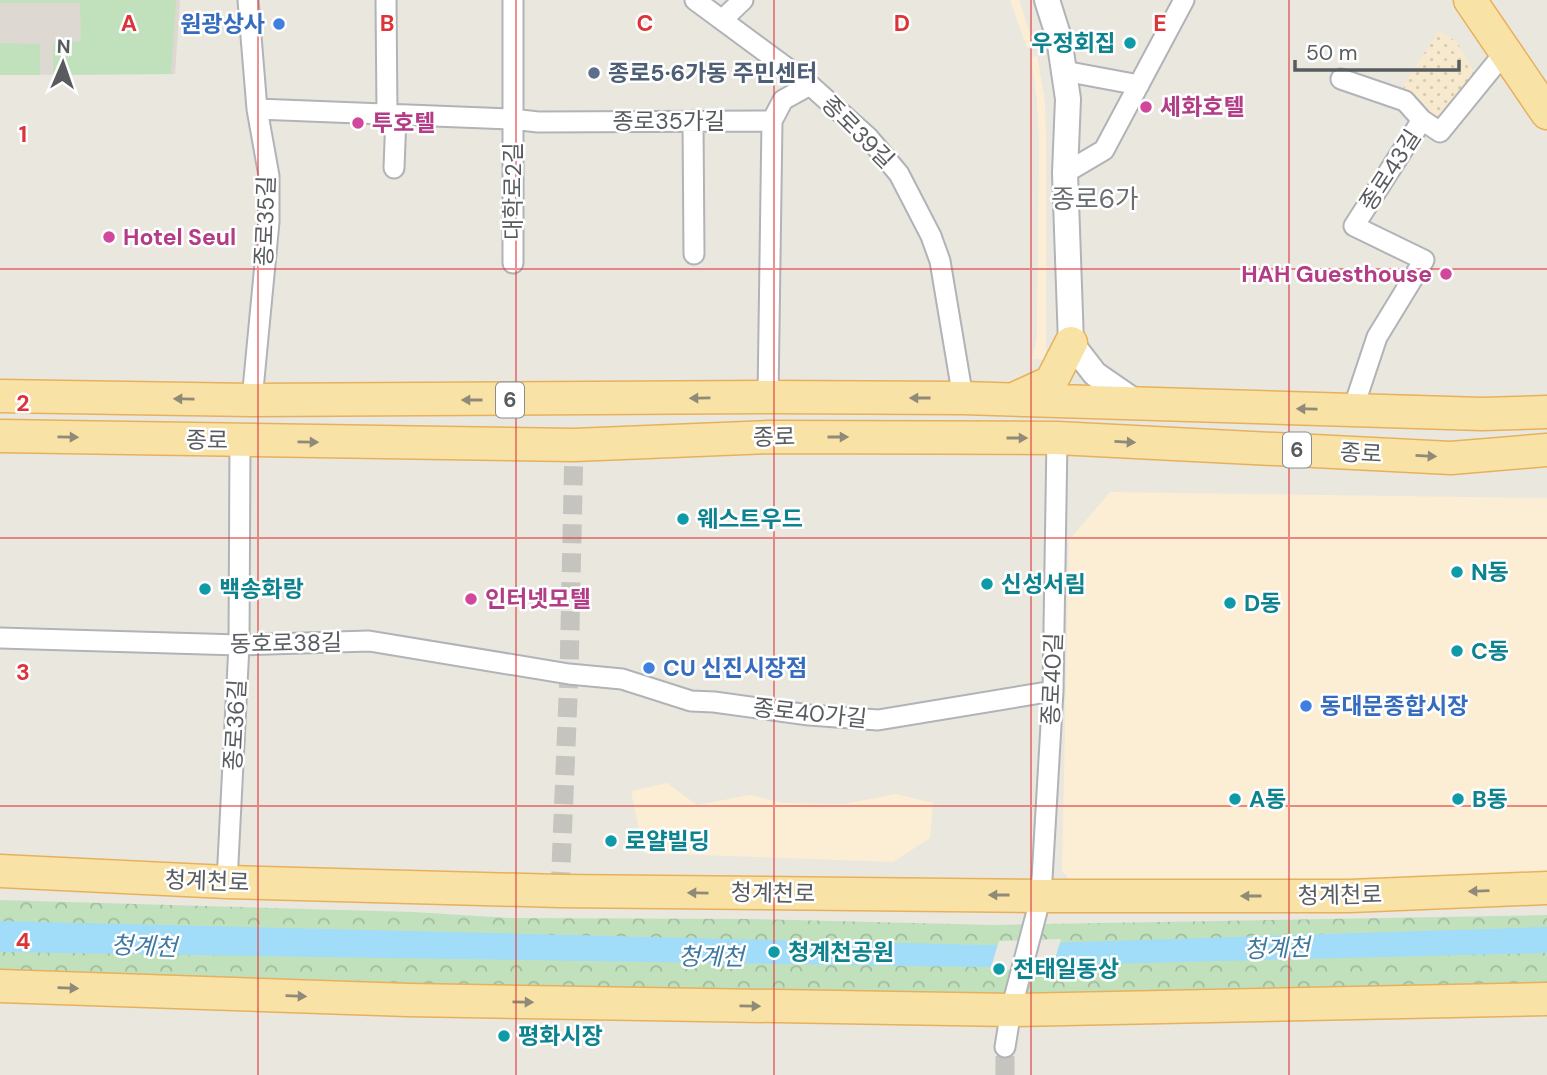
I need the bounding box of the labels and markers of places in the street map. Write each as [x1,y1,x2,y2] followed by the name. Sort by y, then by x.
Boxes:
[180,9,265,39] place label: 원광상사
[271,16,287,32] marker: 원광상사
[1031,28,1116,58] place label: 우정회집
[1122,35,1138,51] marker: 우정회집
[608,58,817,88] place label: 종로5·6가동 주민센터
[586,65,602,81] marker: 종로5·6가동 주민센터
[1160,92,1245,122] place label: 세화호텔
[1138,99,1154,115] marker: 세화호텔
[372,108,435,138] place label: 투호텔
[350,115,366,131] marker: 투호텔
[123,222,236,252] place label: Hotel Seul
[101,229,117,245] marker: Hotel Seul
[1241,259,1432,289] place label: HAH Guesthouse
[1438,266,1454,282] marker: HAH Guesthouse
[697,504,803,534] place label: 웨스트우드
[675,511,691,527] marker: 웨스트우드
[1471,557,1509,587] place label: N동
[1449,564,1465,580] marker: N동
[1001,569,1086,599] place label: 신성서림
[219,574,304,604] place label: 백송화랑
[979,576,995,592] marker: 신성서림
[197,581,213,597] marker: 백송화랑
[485,584,591,614] place label: 인터넷모텔
[1244,588,1281,618] place label: D동
[463,591,479,607] marker: 인터넷모텔
[1222,595,1238,611] marker: D동
[1471,636,1509,666] place label: C동
[1449,643,1465,659] marker: C동
[663,653,807,683] place label: CU 신진시장점
[641,660,657,676] marker: CU 신진시장점
[1320,691,1468,721] place label: 동대문종합시장
[1298,698,1314,714] marker: 동대문종합시장
[1249,784,1286,814] place label: A동
[1472,784,1508,814] place label: B동
[1227,791,1243,807] marker: A동
[1450,791,1466,807] marker: B동
[625,826,710,856] place label: 로얄빌딩
[603,833,619,849] marker: 로얄빌딩
[788,937,894,967] place label: 청계천공원
[766,944,782,960] marker: 청계천공원
[1013,954,1119,984] place label: 전태일동상
[991,961,1007,977] marker: 전태일동상
[518,1021,603,1051] place label: 평화시장
[496,1028,512,1044] marker: 평화시장

